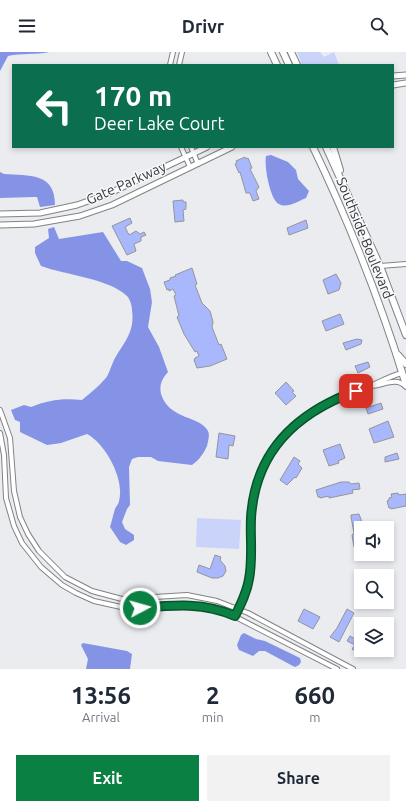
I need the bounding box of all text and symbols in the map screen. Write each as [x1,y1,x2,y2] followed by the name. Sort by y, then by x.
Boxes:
[16,15,38,37] icon: menu
[368,15,390,37] icon: search
[182,16,224,36] text: Drivr
[28,80,80,132] icon: left
[94,80,172,111] text: 170 m
[94,113,225,133] text: Deer Lake Court
[84,158,169,208] street label: Gate Parkway
[333,175,397,301] street label: Southside Boulevard
[339,374,373,408] pin
[345,380,367,402] icon: arrive
[354,521,394,657] map controls
[354,521,394,561] button: sound
[354,569,394,609] button: search
[119,587,161,629] position arrow
[354,617,394,657] button: layers
[71,682,131,709] text: 13:56
[206,682,219,709] text: 2
[295,682,335,709] text: 660
[82,710,120,724] text: Arrival
[202,710,224,724] text: min
[309,710,320,724] text: m
[16,755,199,801] button: Exit
[207,755,390,801] button: Share

